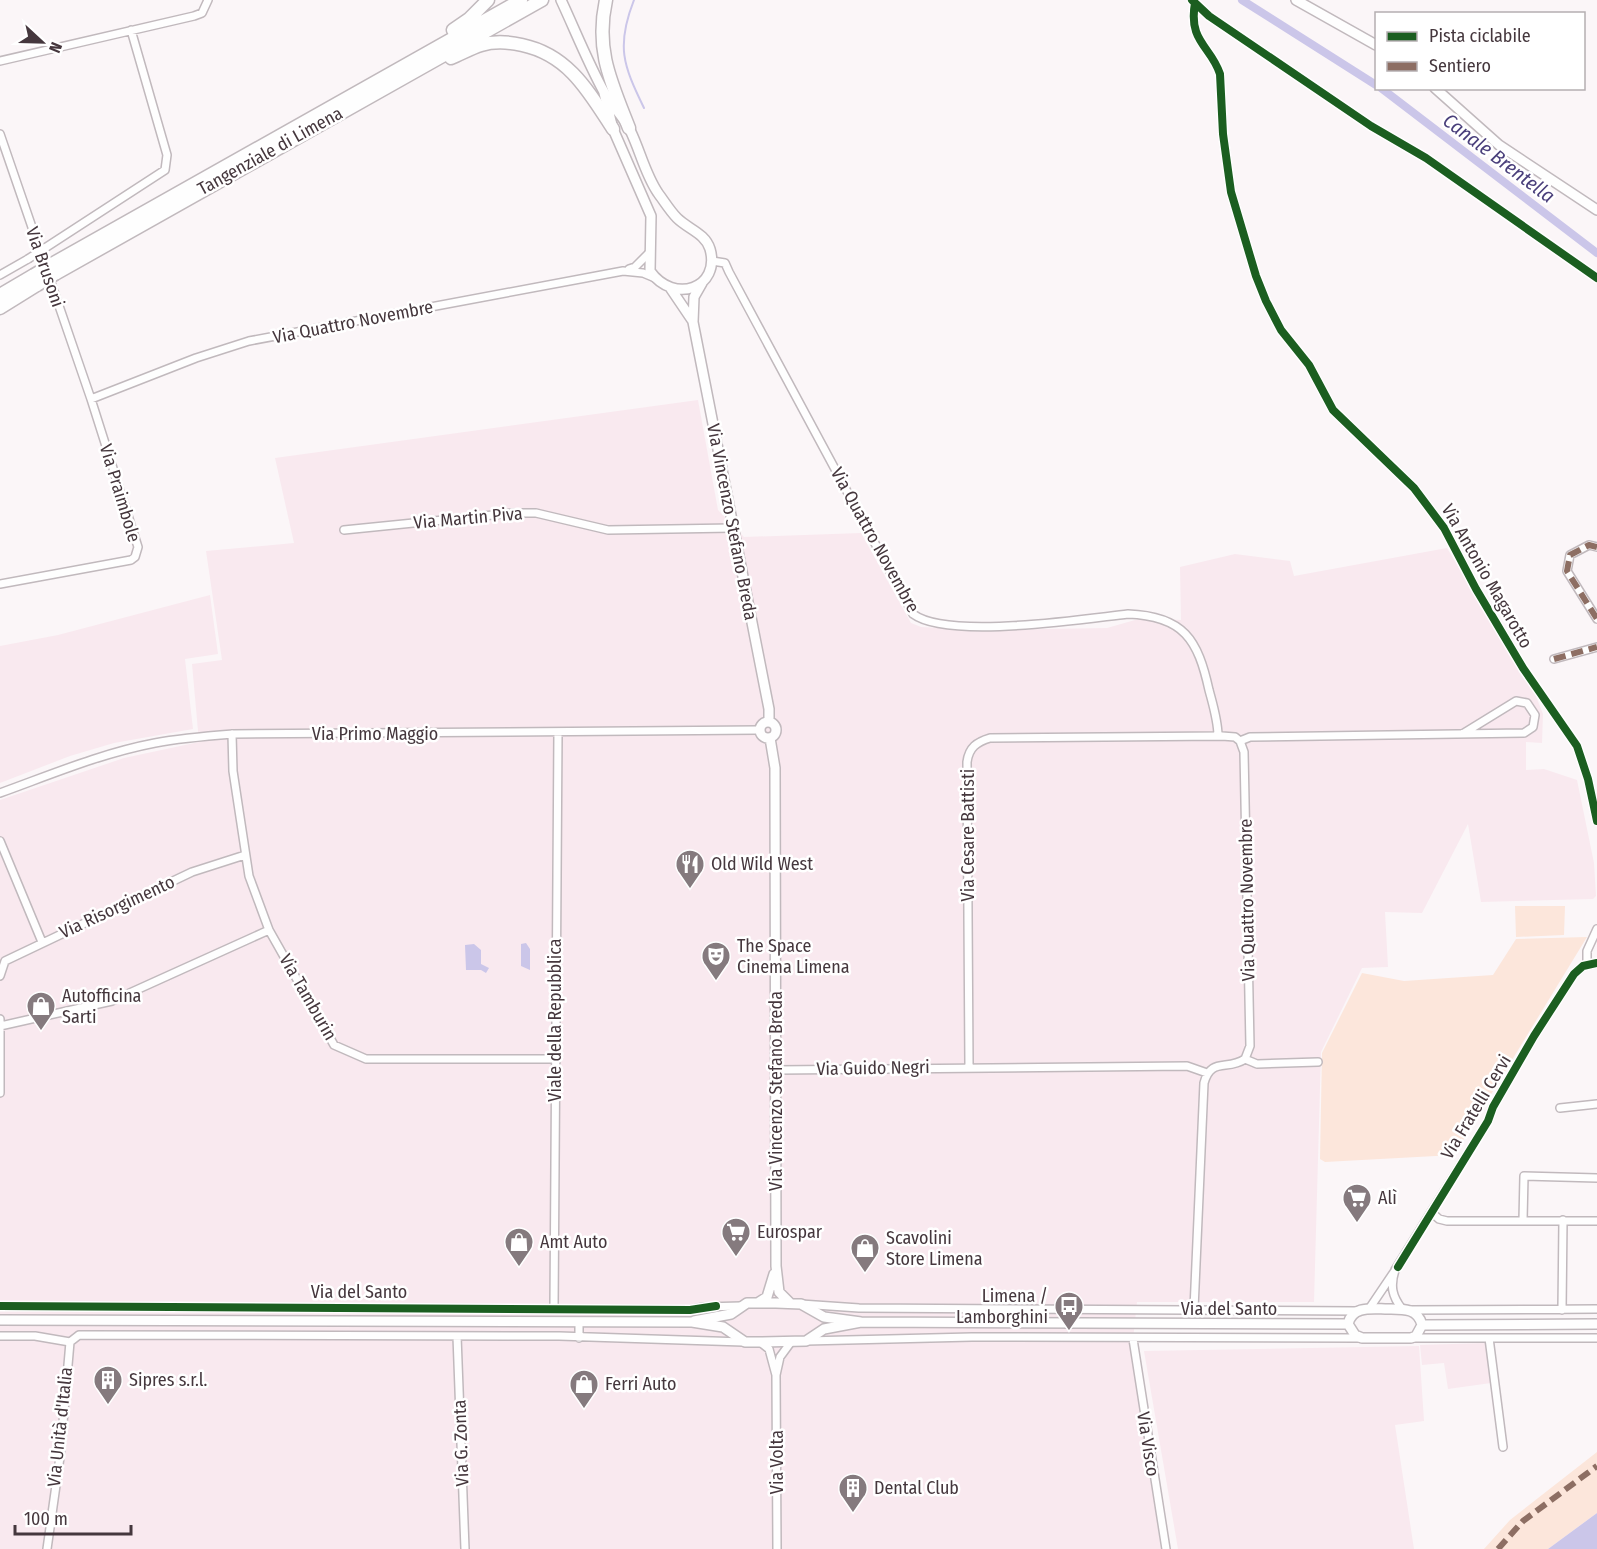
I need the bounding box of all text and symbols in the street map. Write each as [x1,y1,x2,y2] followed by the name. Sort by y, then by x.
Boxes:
[12,12,72,72] north arrow
[1375,12,1585,90] legend
[1429,25,1531,47] text: Pista ciclabile
[45,39,66,55] text: N
[1429,55,1491,77] text: Sentiero
[194,102,346,200] street label: Tangenziale di Limena
[1438,108,1560,208] water label: Canale Brentella
[21,224,69,310] street label: Via Brusoni
[271,296,435,348] street label: Via Quattro Novembre
[702,422,762,622] street label: Via Vincenzo Stefano Breda
[95,441,145,545] street label: Via Praimbole
[826,463,924,617] street label: Via Quattro Novembre
[1437,500,1537,652] street label: Via Antonio Magarotto
[413,502,524,534] street label: Via Martin Piva
[312,723,438,745] street label: Via Primo Maggio
[957,769,979,901] street label: Via Cesare Battisti
[1235,818,1259,982] street label: Via Quattro Novembre
[674,848,706,890] restaurant icon: Old Wild West
[711,853,813,875] place label: Old Wild West
[56,871,178,943] street label: Via Risorgimento
[737,935,850,978] place label: The Space Cinema Limena
[544,938,566,1102] street label: Viale della Repubblica
[700,940,732,982] theatre icon: The Space Cinema Limena
[274,950,342,1044] street label: Via Tamburin
[62,985,142,1028] place label: Autofficina Sarti
[25,990,57,1032] shop icon: Autofficina Sarti
[765,991,787,1191] street label: Via Vincenzo Stefano Breda
[1436,1051,1516,1163] street label: Via Fratelli Cervi
[816,1056,930,1080] street label: Via Guido Negri
[1341,1182,1373,1224] supermarket icon: Alì
[1378,1187,1397,1209] place label: Alì
[720,1216,752,1258] supermarket icon: Eurospar
[757,1221,823,1243] place label: Eurospar
[503,1226,535,1268] shop icon: Amt Auto
[886,1227,983,1270] place label: Scavolini Store Limena
[540,1231,607,1253] place label: Amt Auto
[849,1232,881,1274] shop icon: Scavolini Store Limena
[311,1281,407,1303] street label: Via del Santo
[956,1285,1048,1328] place label: Limena / Lamborghini
[1053,1290,1085,1332] bus stop icon: Limena / Lamborghini
[1181,1298,1277,1320] street label: Via del Santo
[92,1364,124,1406] building icon: Sipres s.r.l.
[43,1366,77,1488] street label: Via Unità d'Italia
[568,1368,600,1410] shop icon: Ferri Auto
[129,1369,208,1391] place label: Sipres s.r.l.
[605,1373,676,1395] place label: Ferri Auto
[448,1399,474,1487] street label: Via G. Zonta
[1132,1410,1164,1478] street label: Via Visco
[766,1430,788,1494] street label: Via Volta
[837,1472,869,1514] building icon: Dental Club
[874,1477,959,1499] place label: Dental Club
[15,1498,130,1536] scale bar
[24,1508,68,1530] text: 100 m

